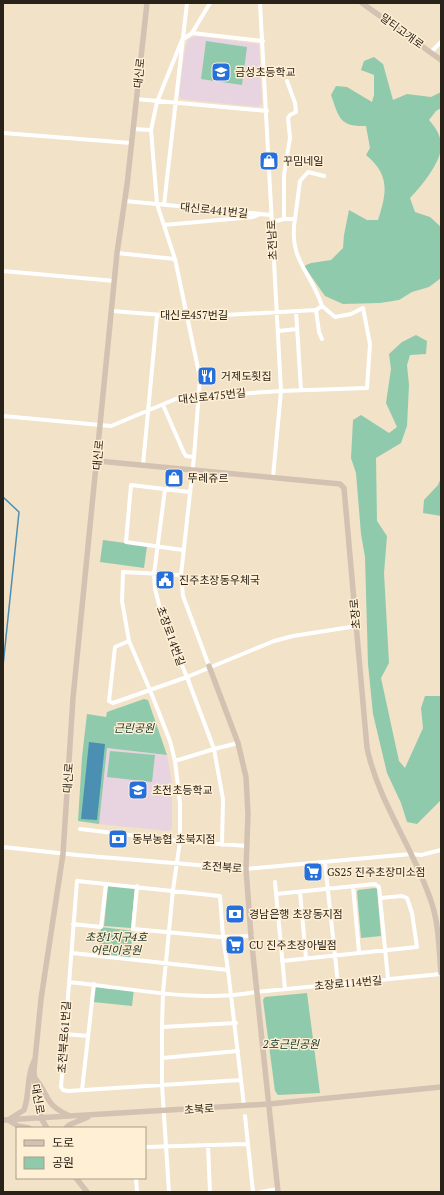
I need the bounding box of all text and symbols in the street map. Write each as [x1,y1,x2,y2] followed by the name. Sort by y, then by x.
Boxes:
[377,10,427,52] street label: 말티고개로
[130,57,148,89] street label: 대신로
[210,61,232,83] school or university icon: 금성초등학교
[235,65,296,79] place label: 금성초등학교
[258,150,280,172] shop icon: 꾸밈네일
[283,154,323,168] place label: 꾸밈네일
[179,199,249,221] street label: 대신로441번길
[264,219,280,261] street label: 초전남로
[160,308,228,322] street label: 대신로457번길
[196,365,218,387] restaurant icon: 거제도횟집
[221,369,272,383] place label: 거제도횟집
[177,385,247,407] street label: 대신로475번길
[90,439,106,471] street label: 대신로
[163,467,185,489] shop icon: 뚜레쥬르
[188,471,228,485] place label: 뚜레쥬르
[154,569,176,591] public building icon: 진주초장동우체국
[179,573,260,587] place label: 진주초장동우체국
[347,598,363,630] street label: 초장로
[154,604,188,668] street label: 초장로14번길
[114,721,155,735] park label: 근린공원
[60,762,76,794] street label: 대신로
[127,779,149,801] school or university icon: 초전초등학교
[152,783,213,797] place label: 초전초등학교
[107,828,129,850] bank icon: 동부농협 초북지점
[132,832,216,846] place label: 동부농협 초북지점
[201,859,243,875] street label: 초전북로
[302,861,324,883] supermarket icon: GS25 진주초장미소점
[327,865,426,879] place label: GS25 진주초장미소점
[224,903,246,925] bank icon: 경남은행 초장동지점
[249,907,343,921] place label: 경남은행 초장동지점
[85,930,148,957] park label: 초장1지구4호 어린이공원
[224,934,246,956] supermarket icon: CU 진주초장아빌점
[249,938,337,952] place label: CU 진주초장아빌점
[313,973,383,993] street label: 초장로114번길
[54,1000,74,1074] street label: 초전북로61번길
[262,1037,320,1051] park label: 2호근린공원
[28,1083,48,1115] street label: 대신로
[183,1101,215,1117] street label: 초북로
[16,1127,146,1179] legend
[52,1135,74,1150] text: 도로
[52,1155,74,1170] text: 공원

